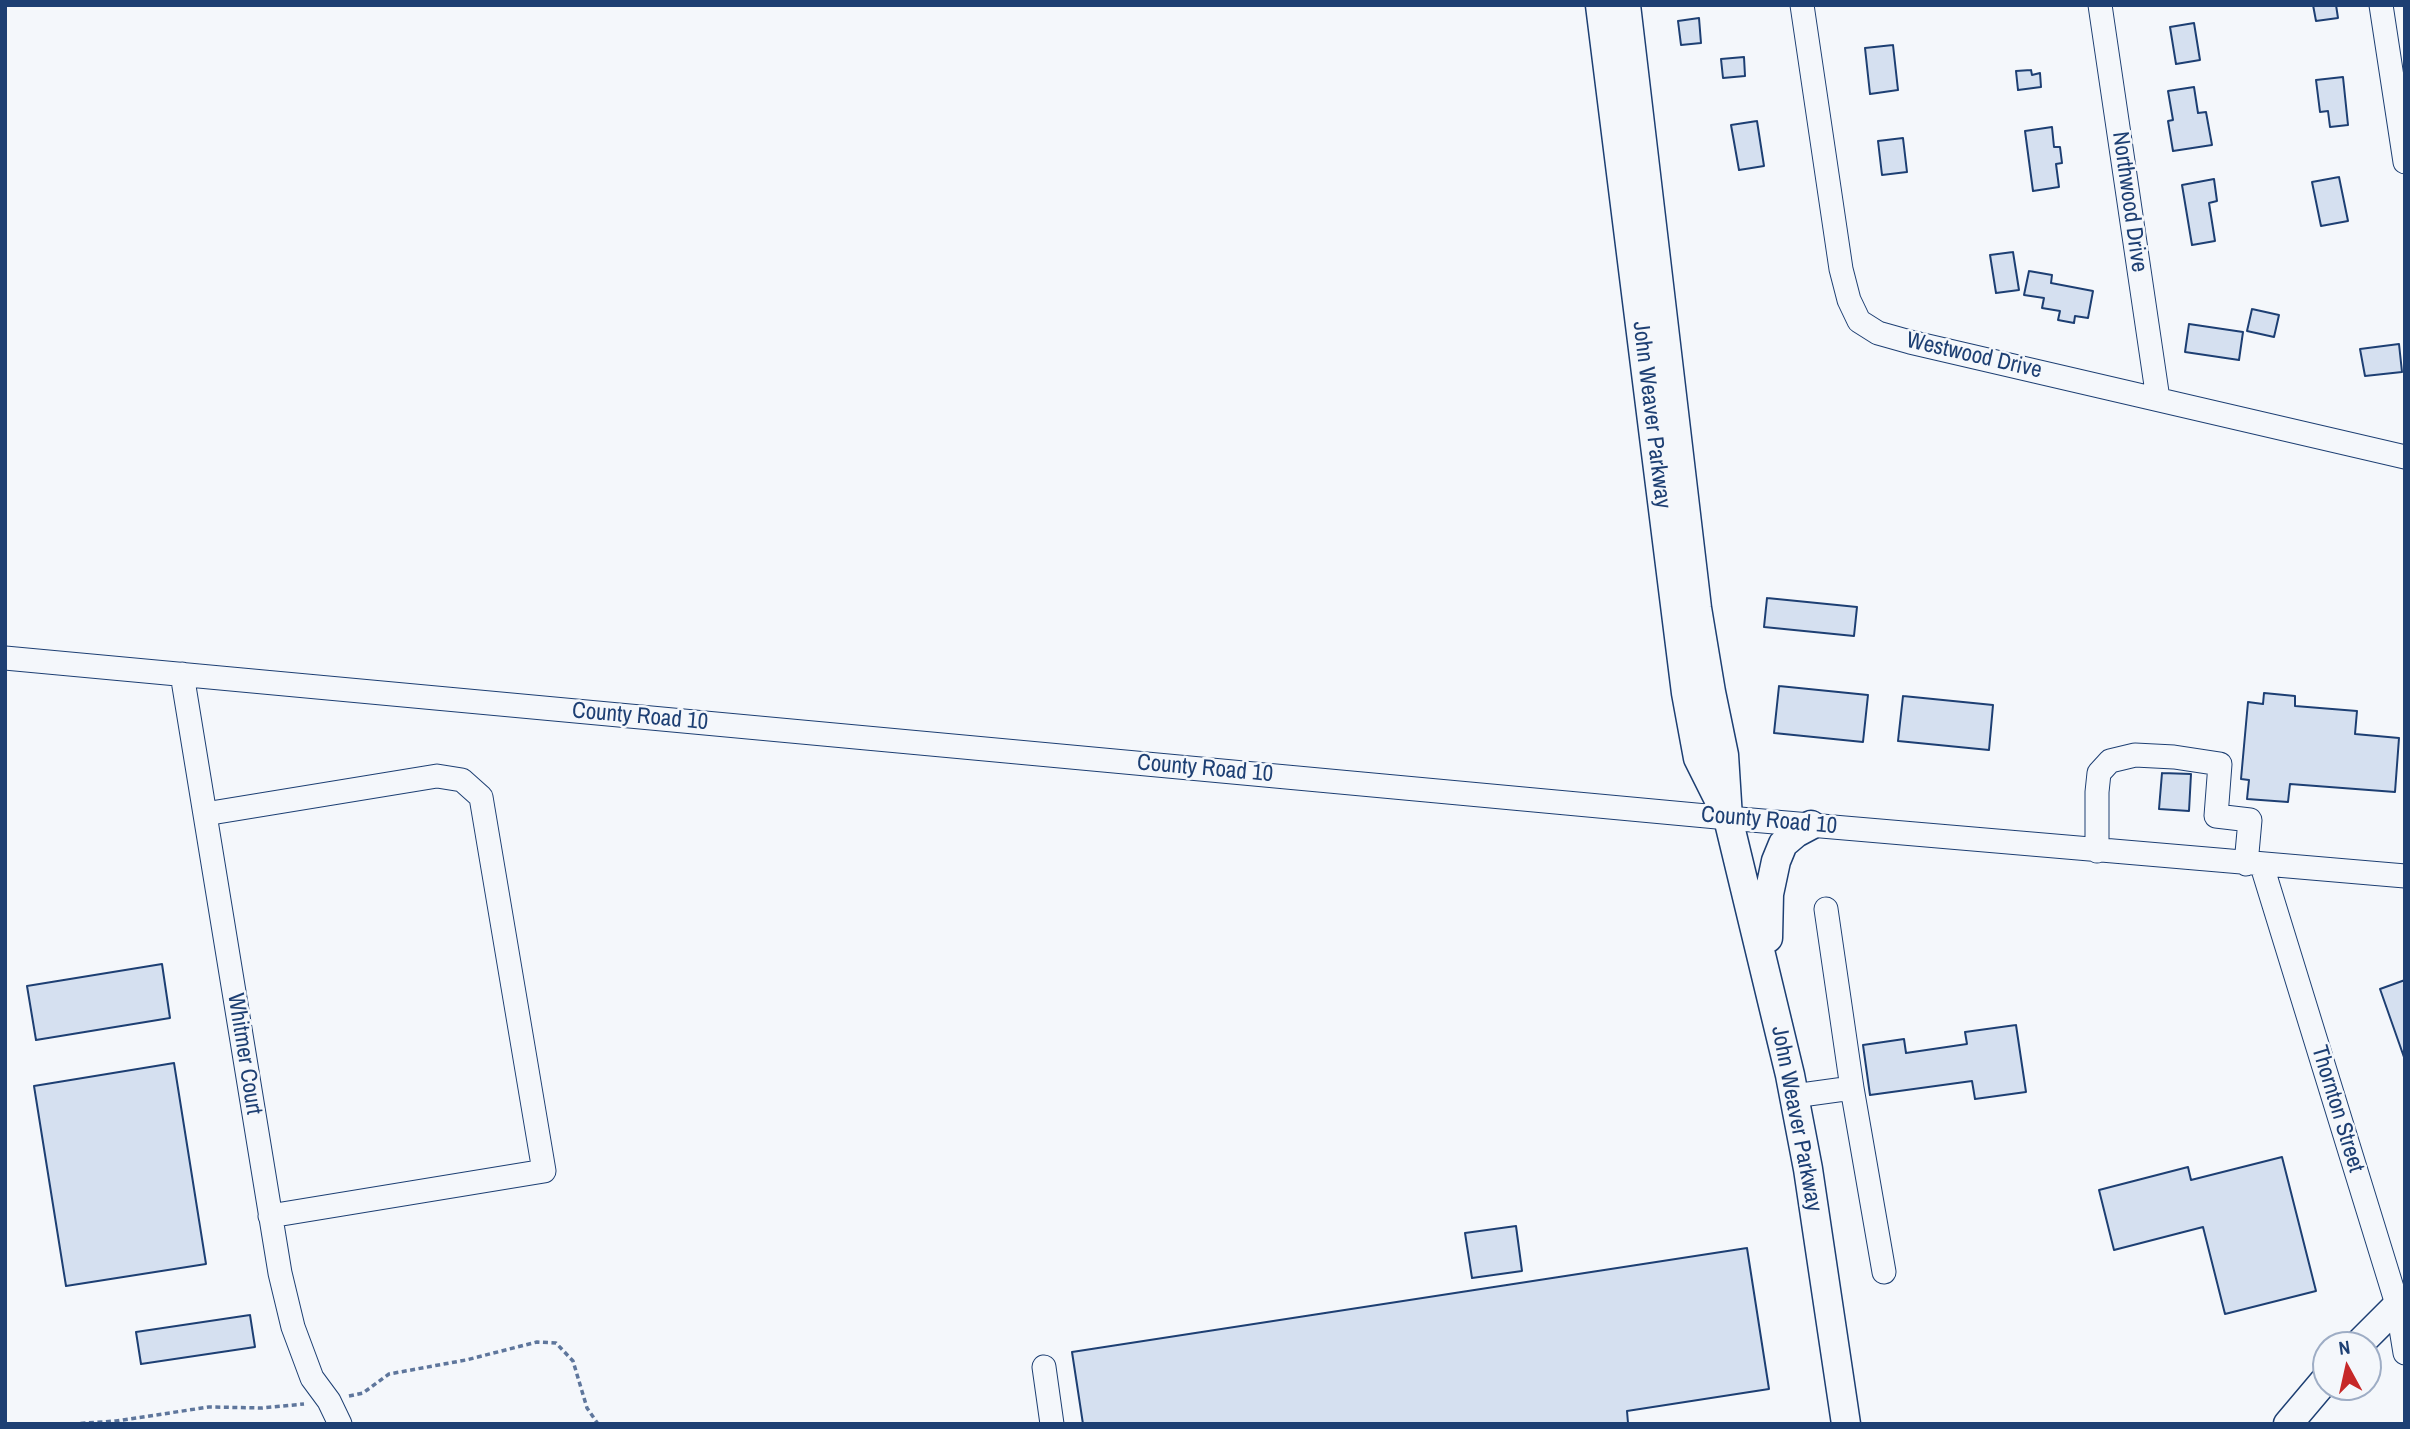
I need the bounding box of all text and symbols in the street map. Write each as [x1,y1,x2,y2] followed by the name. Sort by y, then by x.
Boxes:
[2105,130,2153,274] street label: Northwood Drive
[1626,320,1676,510] street label: John Weaver Parkway
[1904,327,2044,385] street label: Westwood Drive
[571,697,709,737] street label: County Road 10
[1136,749,1274,789] street label: County Road 10
[1700,801,1838,841] street label: County Road 10
[221,991,267,1117] street label: Whitmer Court
[1764,1024,1828,1214] street label: John Weaver Parkway
[2305,1042,2369,1176] street label: Thornton Street
[2312,1331,2382,1401] north arrow
[2337,1334,2352,1361] text: N

